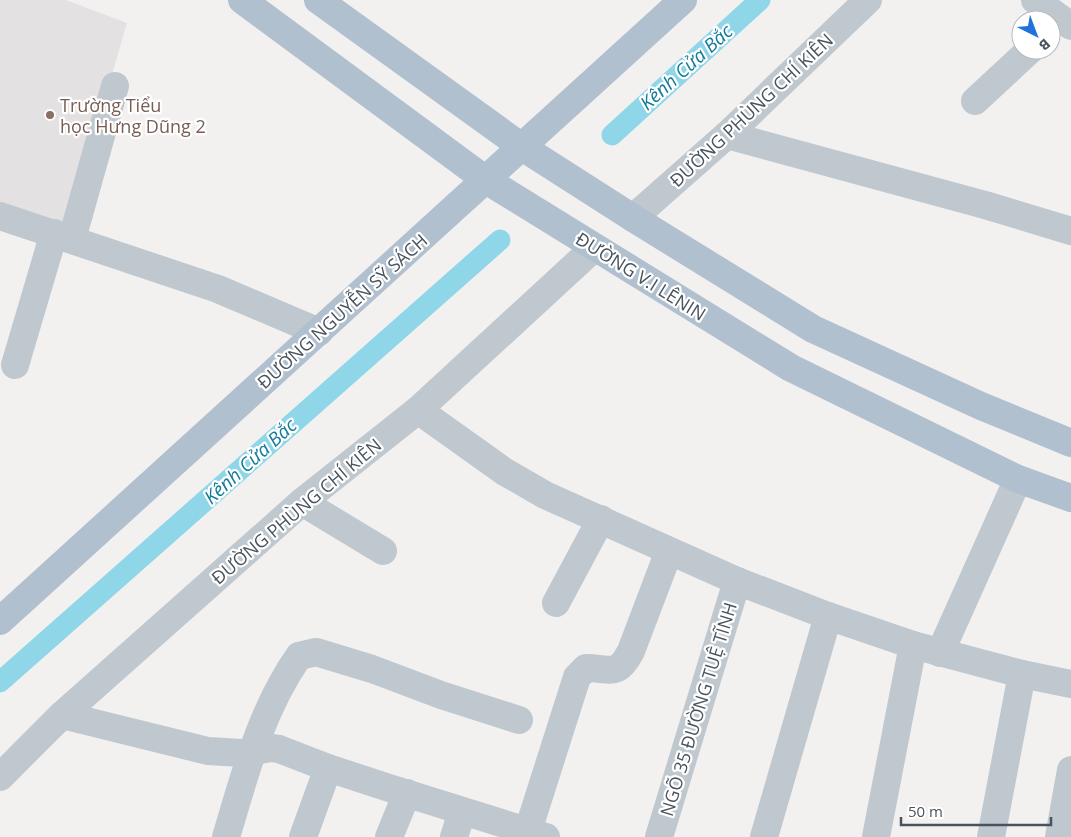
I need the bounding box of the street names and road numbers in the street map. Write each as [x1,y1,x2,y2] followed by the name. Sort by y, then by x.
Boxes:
[664,28,838,192] street label: ĐƯỜNG PHÙNG CHÍ KIÊN
[571,226,711,326] street label: ĐƯỜNG V.I LÊNIN
[251,227,432,394] street label: ĐƯỜNG NGUYỄN SỸ SÁCH
[206,433,386,589] street label: ĐƯỜNG PHÙNG CHÍ KIÊN
[654,599,742,819] street label: NGÕ 35 ĐƯỜNG TUỆ TĨNH

